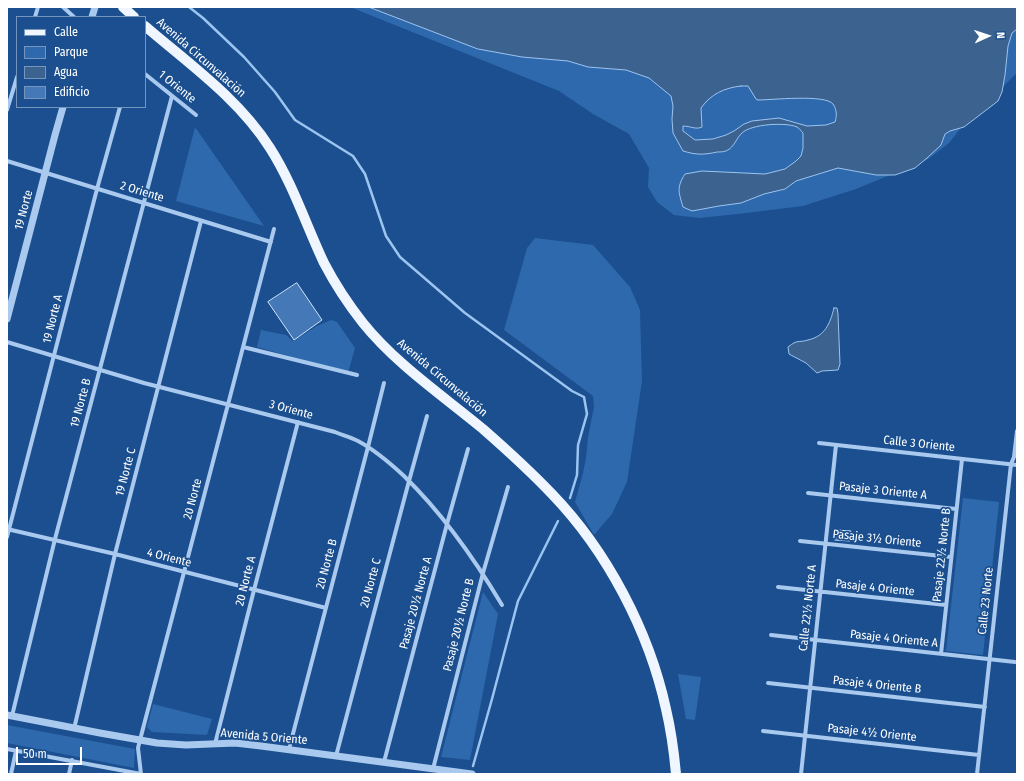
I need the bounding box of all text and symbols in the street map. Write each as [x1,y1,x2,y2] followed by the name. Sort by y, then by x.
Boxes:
[154,15,248,101] street label: Avenida Circunvalación
[16,16,146,108] legend
[968,16,1008,56] north arrow
[54,25,78,39] text: Calle
[994,32,1007,39] text: N
[54,45,88,59] text: Parque
[54,65,78,79] text: Agua
[155,68,199,106] street label: 1 Oriente
[54,85,90,99] text: Edificio
[118,179,166,205] street label: 2 Oriente
[12,188,36,232] street label: 19 Norte
[40,293,66,345] street label: 19 Norte A
[394,336,490,420] street label: Avenida Circunvalación
[68,377,94,429] street label: 19 Norte B
[267,397,315,423] street label: 3 Oriente
[883,433,955,455] street label: Calle 3 Oriente
[113,446,139,498] street label: 19 Norte C
[181,477,205,521] street label: 20 Norte
[838,479,928,503] street label: Pasaje 3 Oriente A
[930,507,954,603] street label: Pasaje 22½ Norte B
[832,527,922,551] street label: Pasaje 3½ Oriente
[313,537,341,591] street label: 20 Norte B
[145,546,193,570] street label: 4 Oriente
[233,555,259,607] street label: 20 Norte A
[397,555,435,651] street label: Pasaje 20½ Norte A
[357,557,385,609] street label: 20 Norte C
[796,564,820,652] street label: Calle 22½ Norte A
[975,567,997,635] street label: Calle 23 Norte
[440,577,478,673] street label: Pasaje 20½ Norte B
[835,577,915,599] street label: Pasaje 4 Oriente
[849,627,939,651] street label: Pasaje 4 Oriente A
[832,673,922,697] street label: Pasaje 4 Oriente B
[827,721,917,745] street label: Pasaje 4½ Oriente
[220,726,308,748] street label: Avenida 5 Oriente
[18,739,84,765] scale bar
[23,747,47,761] text: 50 m

